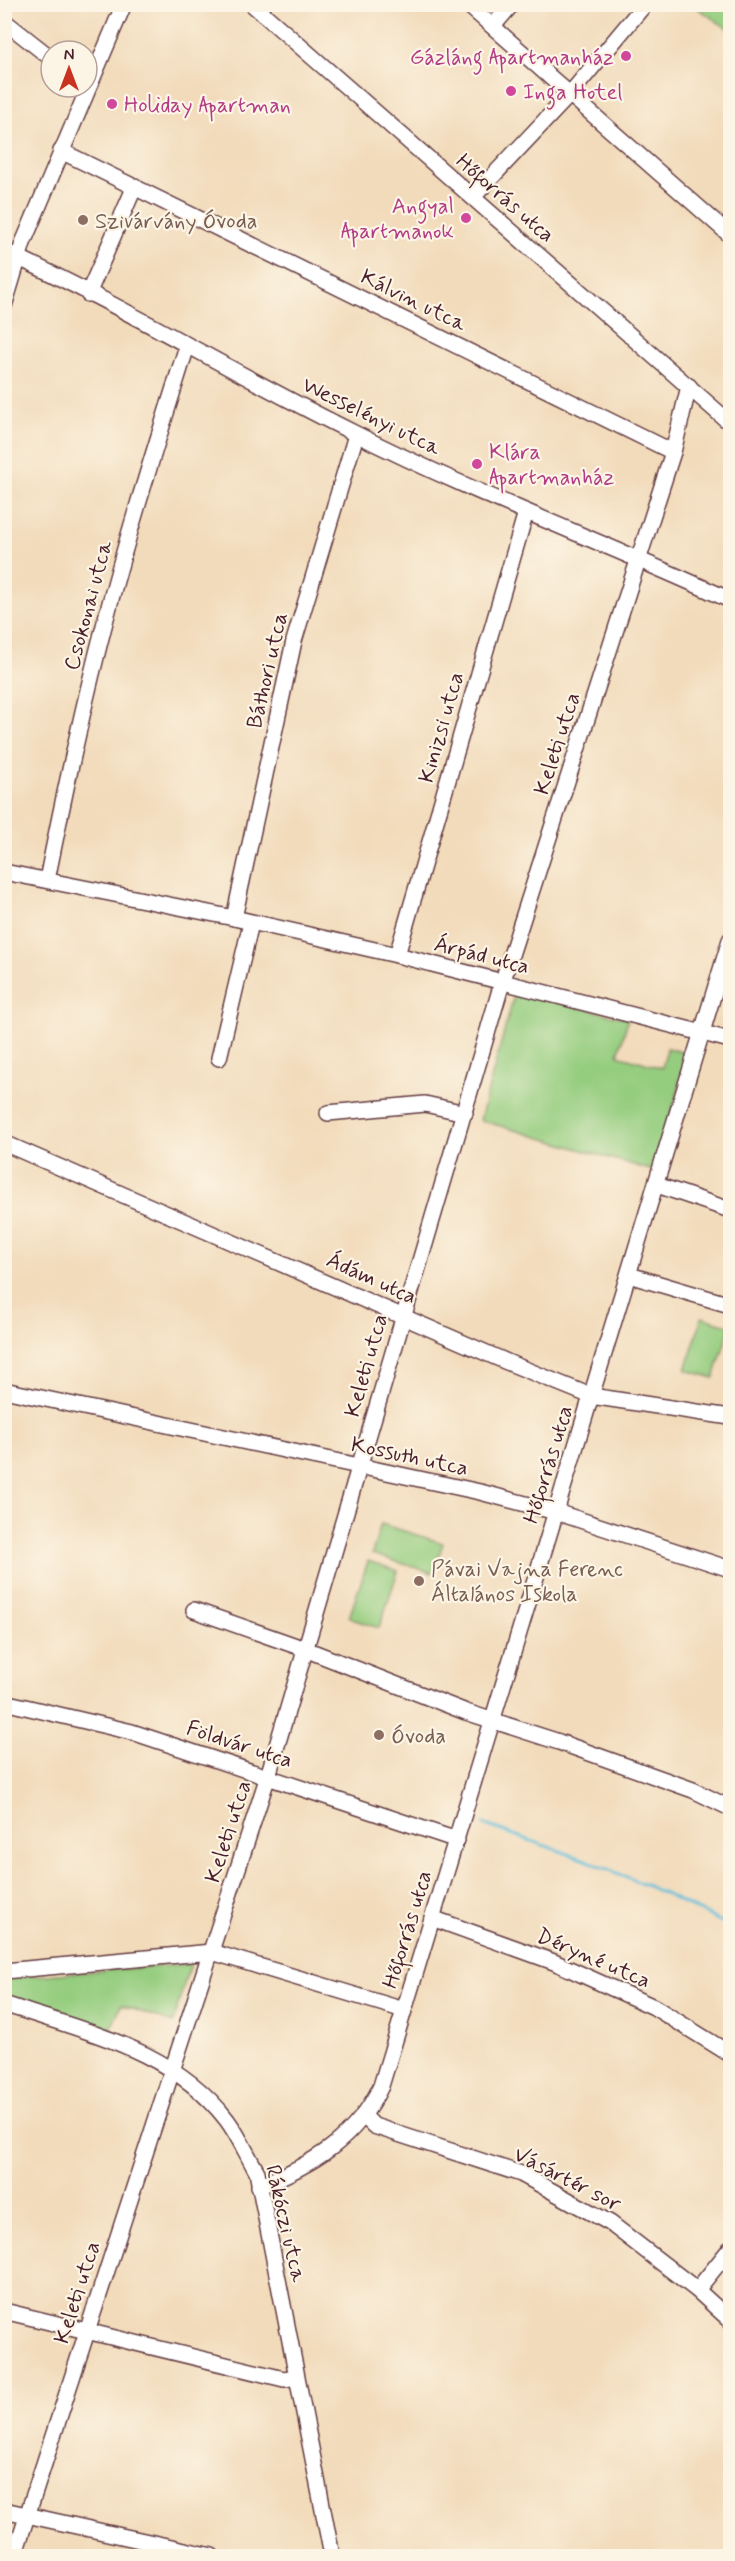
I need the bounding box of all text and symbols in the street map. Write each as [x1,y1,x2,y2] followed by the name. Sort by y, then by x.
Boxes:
[39,39,99,99] north arrow
[410,44,614,75] place label: Gázláng Apartmanház
[64,45,74,66] text: N
[619,49,633,63] marker: Gázláng Apartmanház
[523,79,623,110] place label: Inga Hotel
[504,84,518,98] marker: Inga Hotel
[124,92,291,122] place label: Holiday Apartman
[105,97,119,111] marker: Holiday Apartman
[448,148,560,251] street label: Hőforrás utca
[341,193,454,248] place label: Angyal Apartmanok
[95,208,258,236] place label: Szivárvány Óvoda
[459,211,473,225] marker: Angyal Apartmanok
[76,213,90,227] marker: Szivárvány Óvoda
[356,263,471,339] street label: Kálvin utca
[297,371,446,463] street label: Wesselényi utca
[489,439,614,494] place label: Klára Apartmanház
[470,457,484,471] marker: Klára Apartmanház
[58,537,120,673] street label: Csokonai utca
[241,610,295,731] street label: Báthori utca
[413,669,471,786] street label: Kinizsi utca
[528,689,588,798] street label: Keleti utca
[431,930,532,981] street label: Árpád utca
[322,1246,421,1311] street label: Ádám utca
[339,1311,395,1420] street label: Keleti utca
[518,1402,582,1528] street label: Hőforrás utca
[348,1431,471,1483] street label: Kossuth utca
[431,1556,623,1609] place label: Pávai Vajna Ferenc Általános Iskola
[412,1574,426,1588] marker: Pávai Vajna Ferenc Általános Iskola
[183,1715,296,1775] street label: Földvár utca
[391,1723,446,1751] place label: Óvoda
[372,1728,386,1742] marker: Óvoda
[199,1777,259,1886] street label: Keleti utca
[377,1867,441,1993] street label: Hőforrás utca
[532,1922,655,1995] street label: Déryné utca
[509,2141,626,2219] street label: Vásártér sor
[258,2162,312,2286] street label: Rákóczi utca
[48,2238,108,2347] street label: Keleti utca

